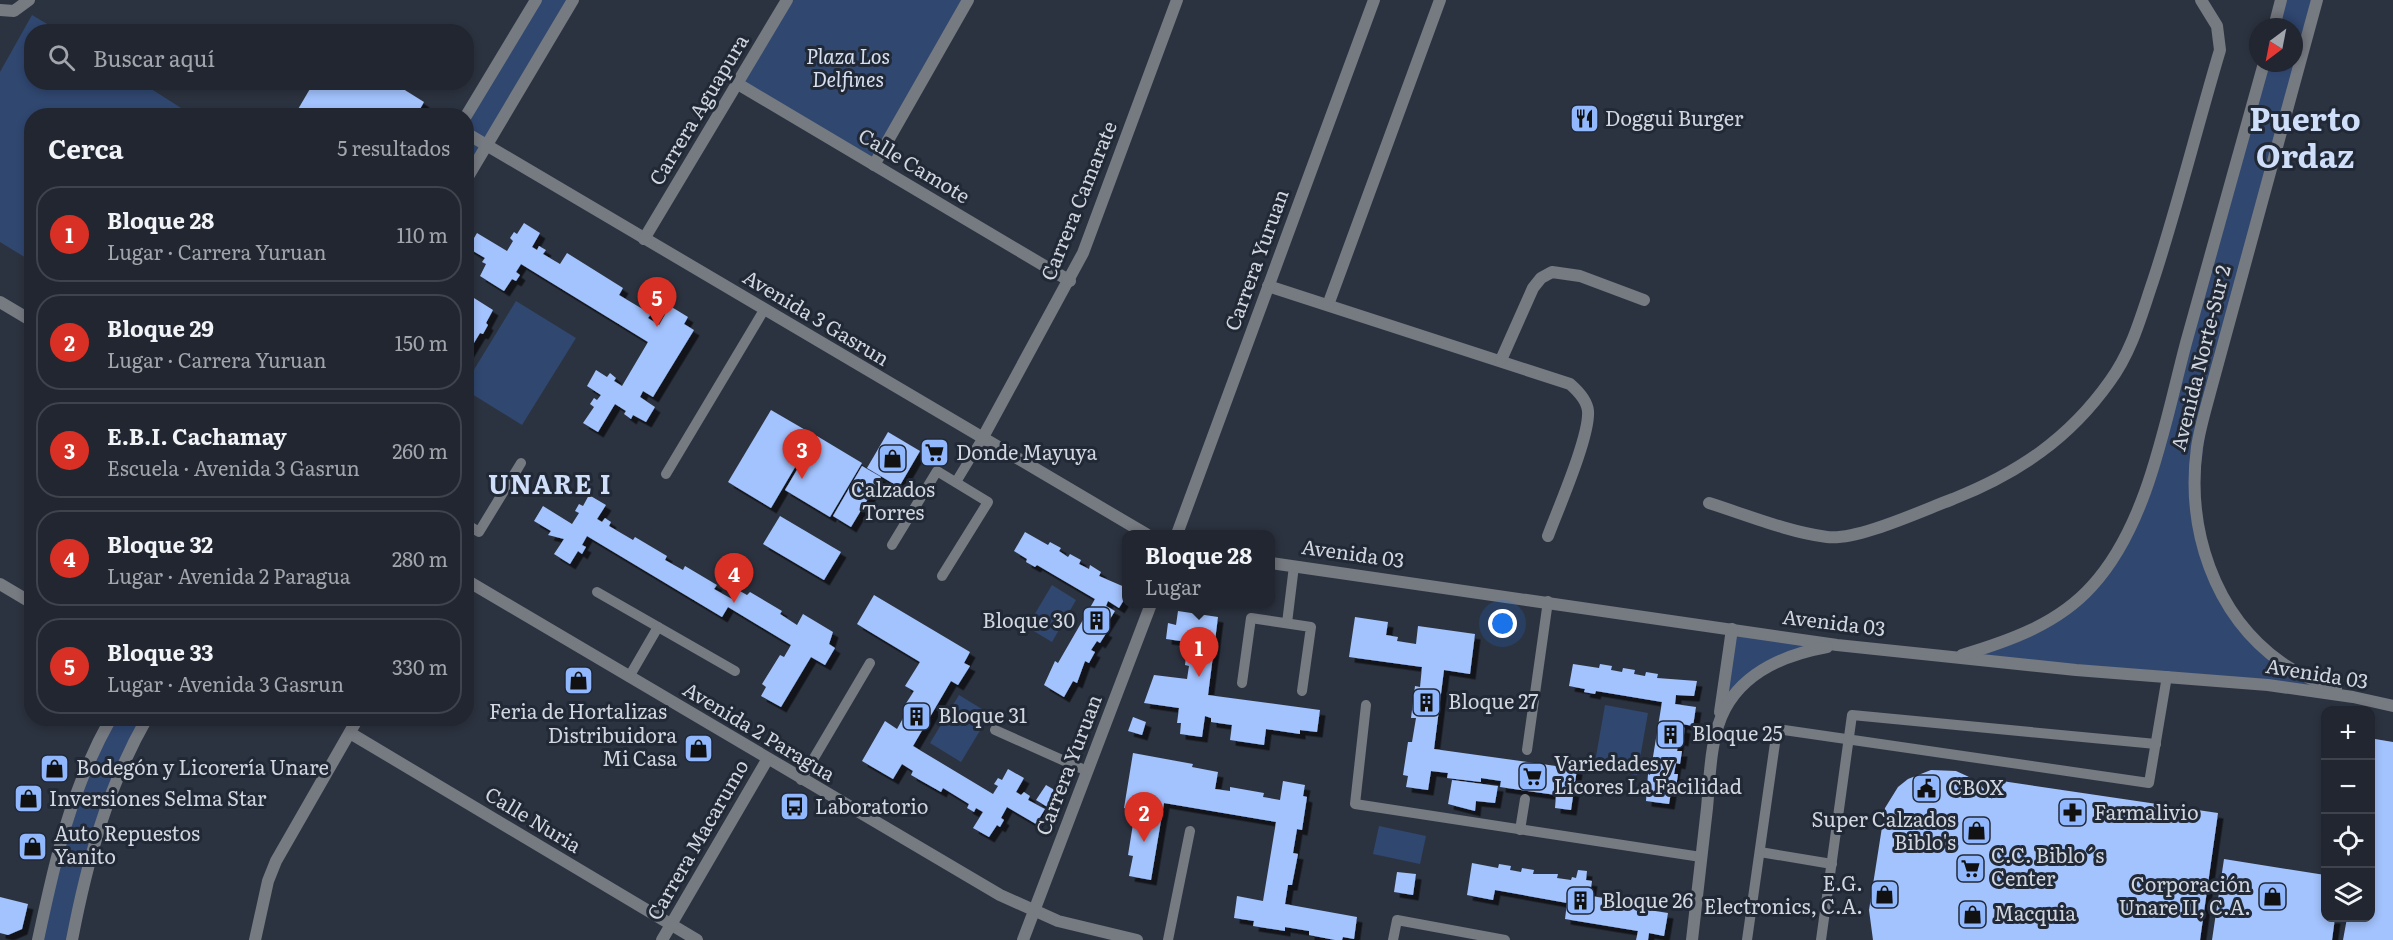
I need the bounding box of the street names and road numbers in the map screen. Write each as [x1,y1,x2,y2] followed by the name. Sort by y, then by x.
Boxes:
[640,27,754,190] street label: Carrera Aguapura
[1031,116,1123,285] street label: Carrera Camarate
[853,119,977,209] street label: Calle Camote
[1216,184,1295,334] street label: Carrera Yuruan
[738,261,896,372] street label: Avenida 3 Gasrun
[2161,261,2237,454] street label: Avenida Norte-Sur 2
[1300,530,1407,574] street label: Avenida 03
[1781,600,1887,642] street label: Avenida 03
[2264,649,2371,695] street label: Avenida 03
[678,673,842,788] street label: Avenida 2 Paragua
[1026,689,1108,839] street label: Carrera Yuruan
[638,753,755,925] street label: Carrera Macarumo
[480,778,588,859] street label: Calle Nuria

